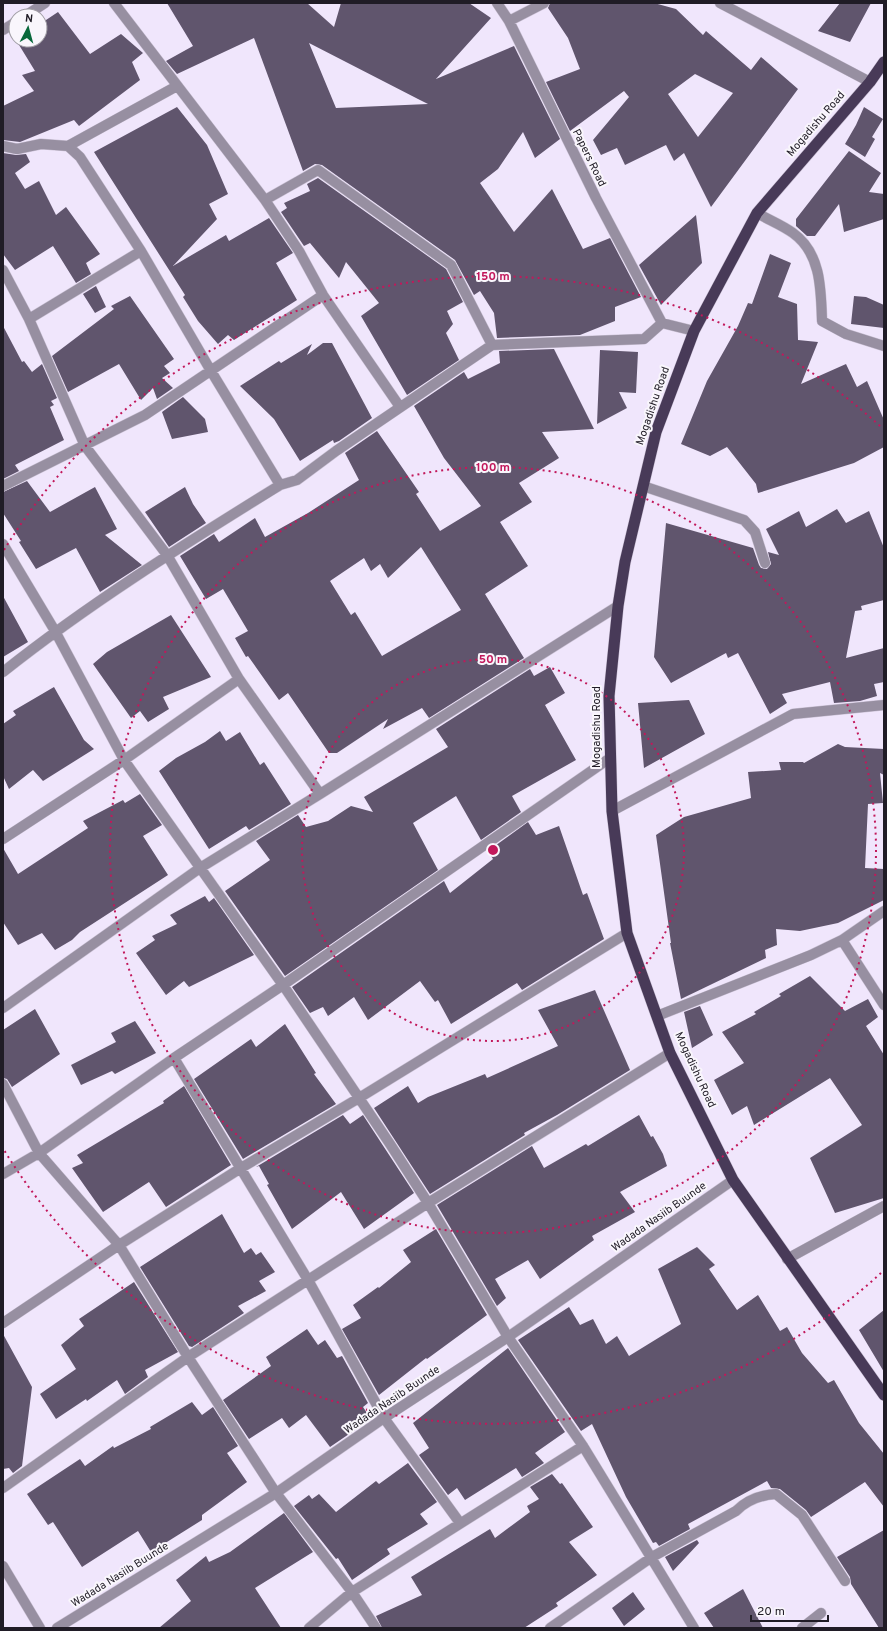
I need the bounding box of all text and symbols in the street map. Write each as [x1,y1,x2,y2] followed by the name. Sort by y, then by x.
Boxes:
[8,8,48,48] north arrow
[24,12,34,26] text: N
[784,88,848,160] street label: Mogadishu Road
[569,127,609,189] street label: Papers Road
[476,269,510,285] text: 150 m
[633,365,673,447] street label: Mogadishu Road
[476,460,510,476] text: 100 m
[479,652,507,668] text: 50 m
[590,686,604,768] street label: Mogadishu Road
[486,843,500,857] centre of rings
[671,1030,719,1110] street label: Mogadishu Road
[609,1179,709,1255] street label: Wadada Nasiib Buunde
[341,1363,443,1437] street label: Wadada Nasiib Buunde
[69,1539,171,1611] street label: Wadada Nasiib Buunde
[751,1597,828,1623] scale bar
[757,1604,785,1620] text: 20 m

